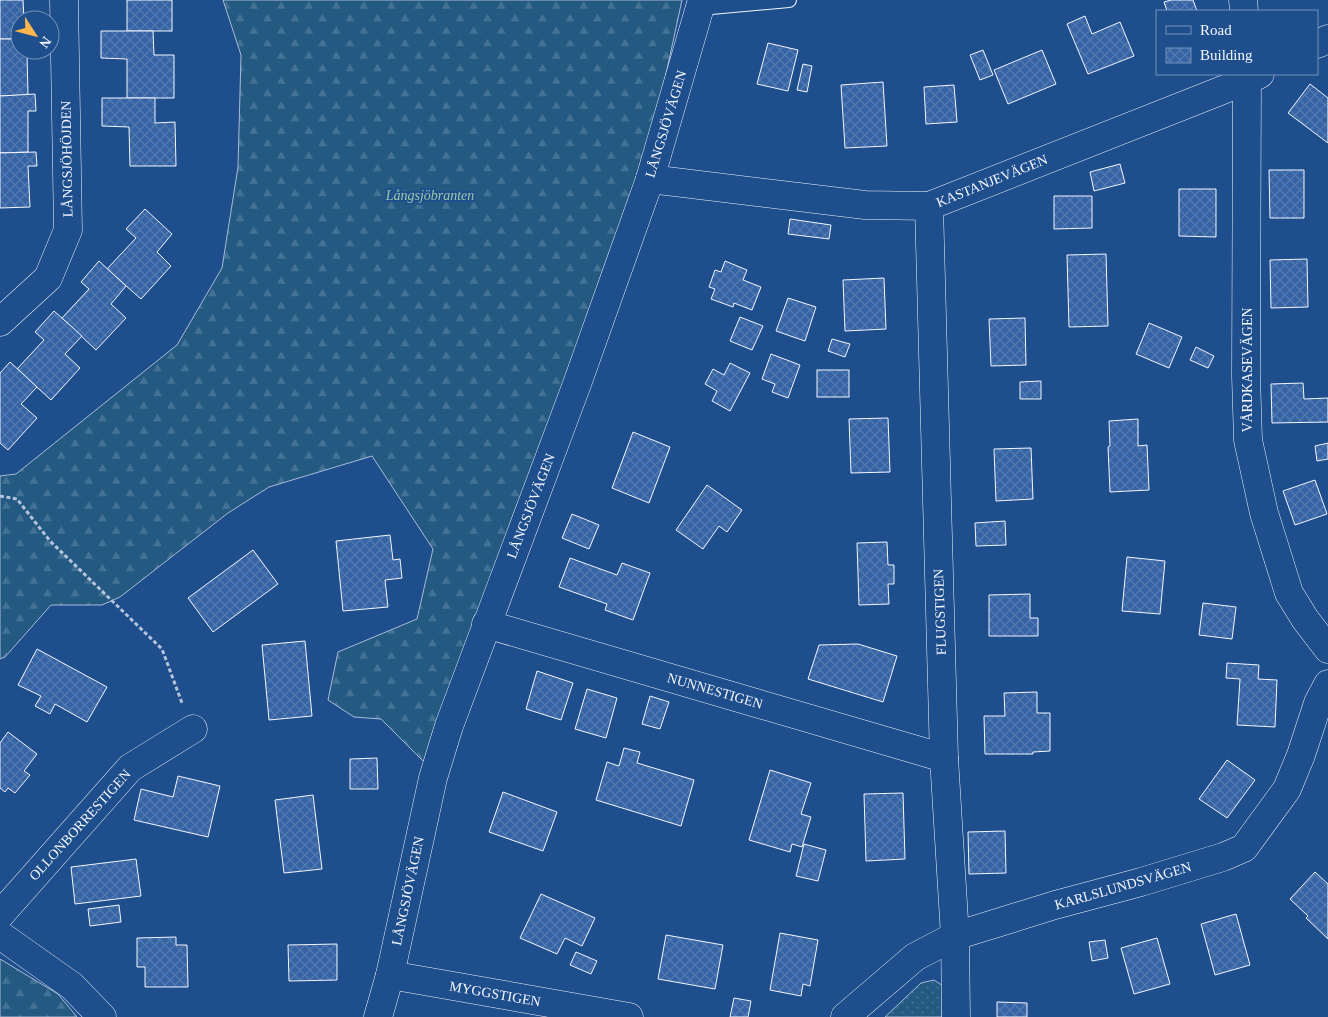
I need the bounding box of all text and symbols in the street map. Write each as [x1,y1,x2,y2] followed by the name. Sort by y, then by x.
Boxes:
[10,10,60,60] north arrow
[1156,10,1318,75] legend
[1200,22,1232,38] text: Road
[36,34,54,51] text: N
[1200,47,1253,63] text: Building
[642,68,689,179] street label: LÅNGSJÖVÄGEN
[57,101,76,217] street label: LÅNGSJÖHÖJDEN
[934,151,1050,210] street label: KASTANJEVÄGEN
[385,188,474,203] park label: Långsjöbranten
[1239,307,1255,433] street label: VÅRDKASEVÄGEN
[503,451,558,561] street label: LÅNGSJÖVÄGEN
[931,569,949,655] street label: FLUGSTIGEN
[665,670,765,712] street label: NUNNESTIGEN
[26,767,134,883] street label: OLLONBORRESTIGEN
[388,835,427,947] street label: LÅNGSJÖVÄGEN
[1053,858,1193,913] street label: KARLSLUNDSVÄGEN
[448,979,542,1009] street label: MYGGSTIGEN

